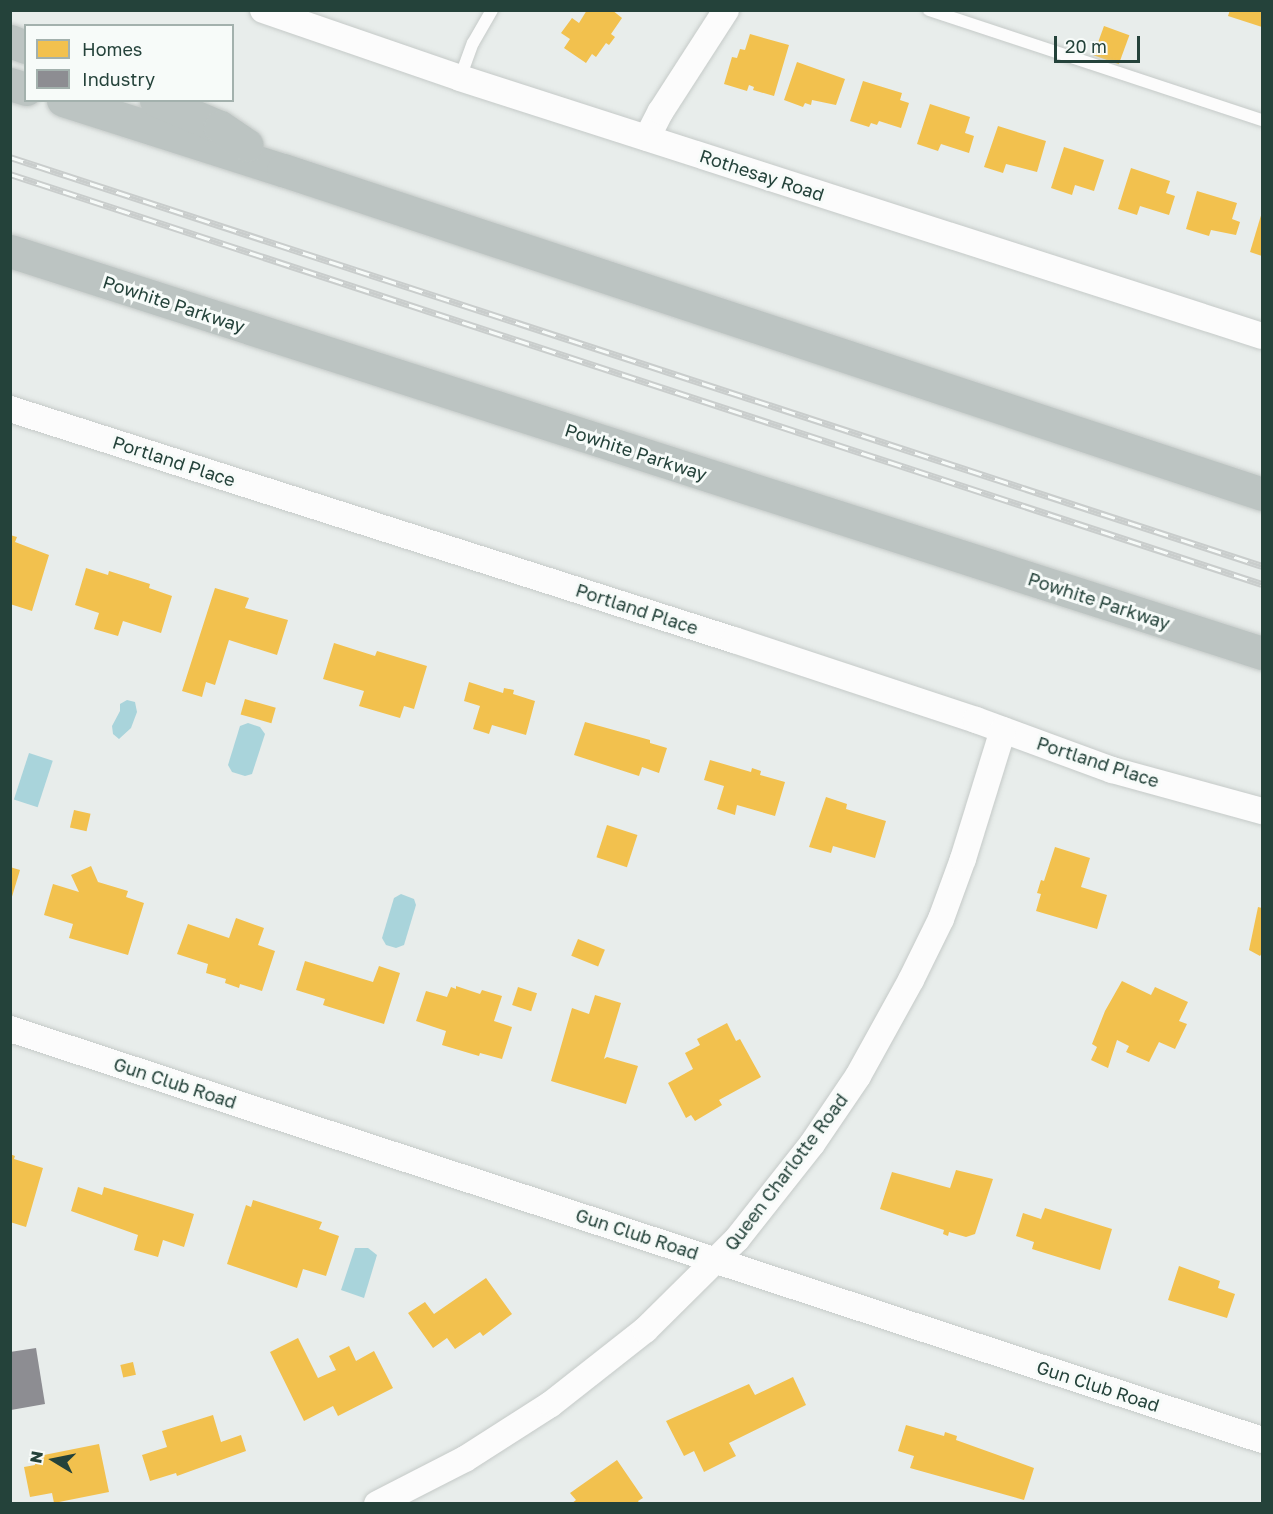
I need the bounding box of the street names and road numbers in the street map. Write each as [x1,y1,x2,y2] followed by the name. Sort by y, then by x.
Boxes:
[697,145,827,205] street label: Rothesay Road
[100,271,248,337] street label: Powhite Parkway
[562,419,710,485] street label: Powhite Parkway
[110,431,238,491] street label: Portland Place
[1025,568,1173,634] street label: Powhite Parkway
[573,579,701,639] street label: Portland Place
[1034,732,1162,792] street label: Portland Place
[111,1053,239,1113] street label: Gun Club Road
[720,1089,852,1255] street label: Queen Charlotte Road
[573,1204,701,1264] street label: Gun Club Road
[1034,1356,1162,1416] street label: Gun Club Road

